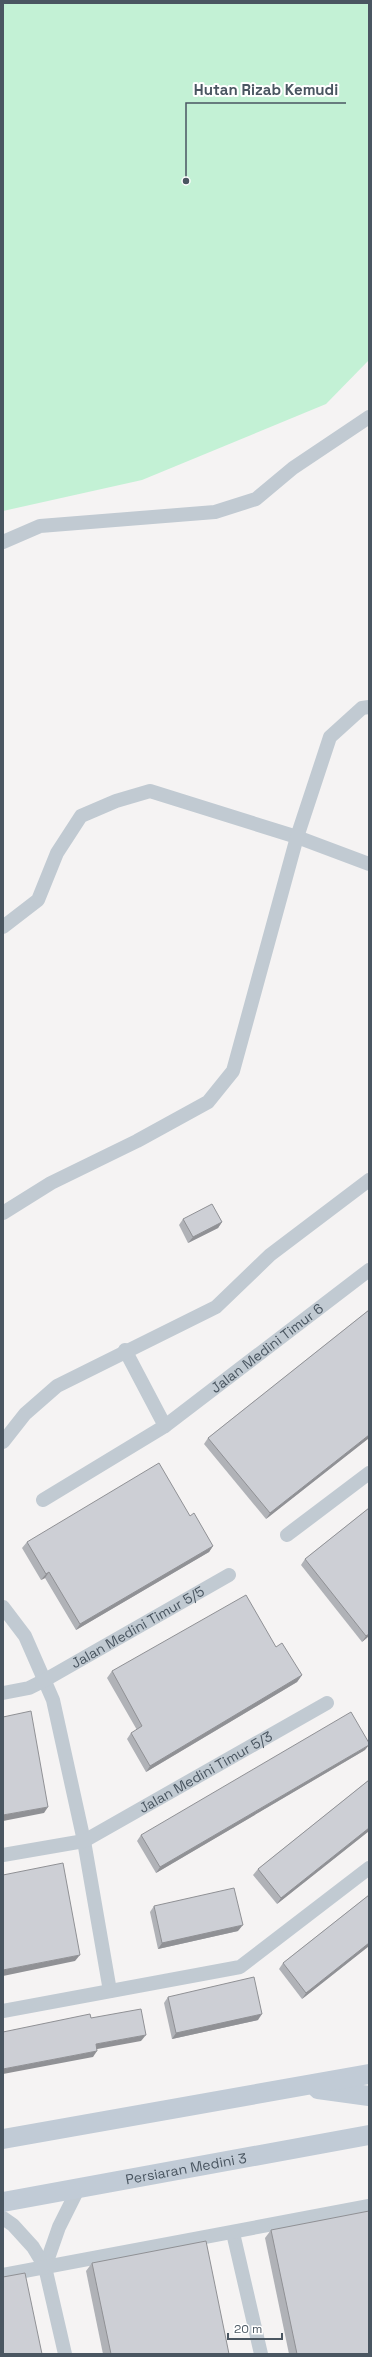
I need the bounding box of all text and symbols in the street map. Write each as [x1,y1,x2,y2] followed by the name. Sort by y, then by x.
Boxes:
[186,76,346,103] callout: Hutan Rizab Kemudi
[194,80,338,99] text: Hutan Rizab Kemudi
[207,1299,327,1397] street label: Jalan Medini Timur 6
[68,1582,208,1672] street label: Jalan Medini Timur 5/5
[136,1727,276,1817] street label: Jalan Medini Timur 5/3
[124,2149,248,2188] street label: Persiaran Medini 3
[228,2315,282,2341] scale bar
[234,2321,262,2337] text: 20 m

